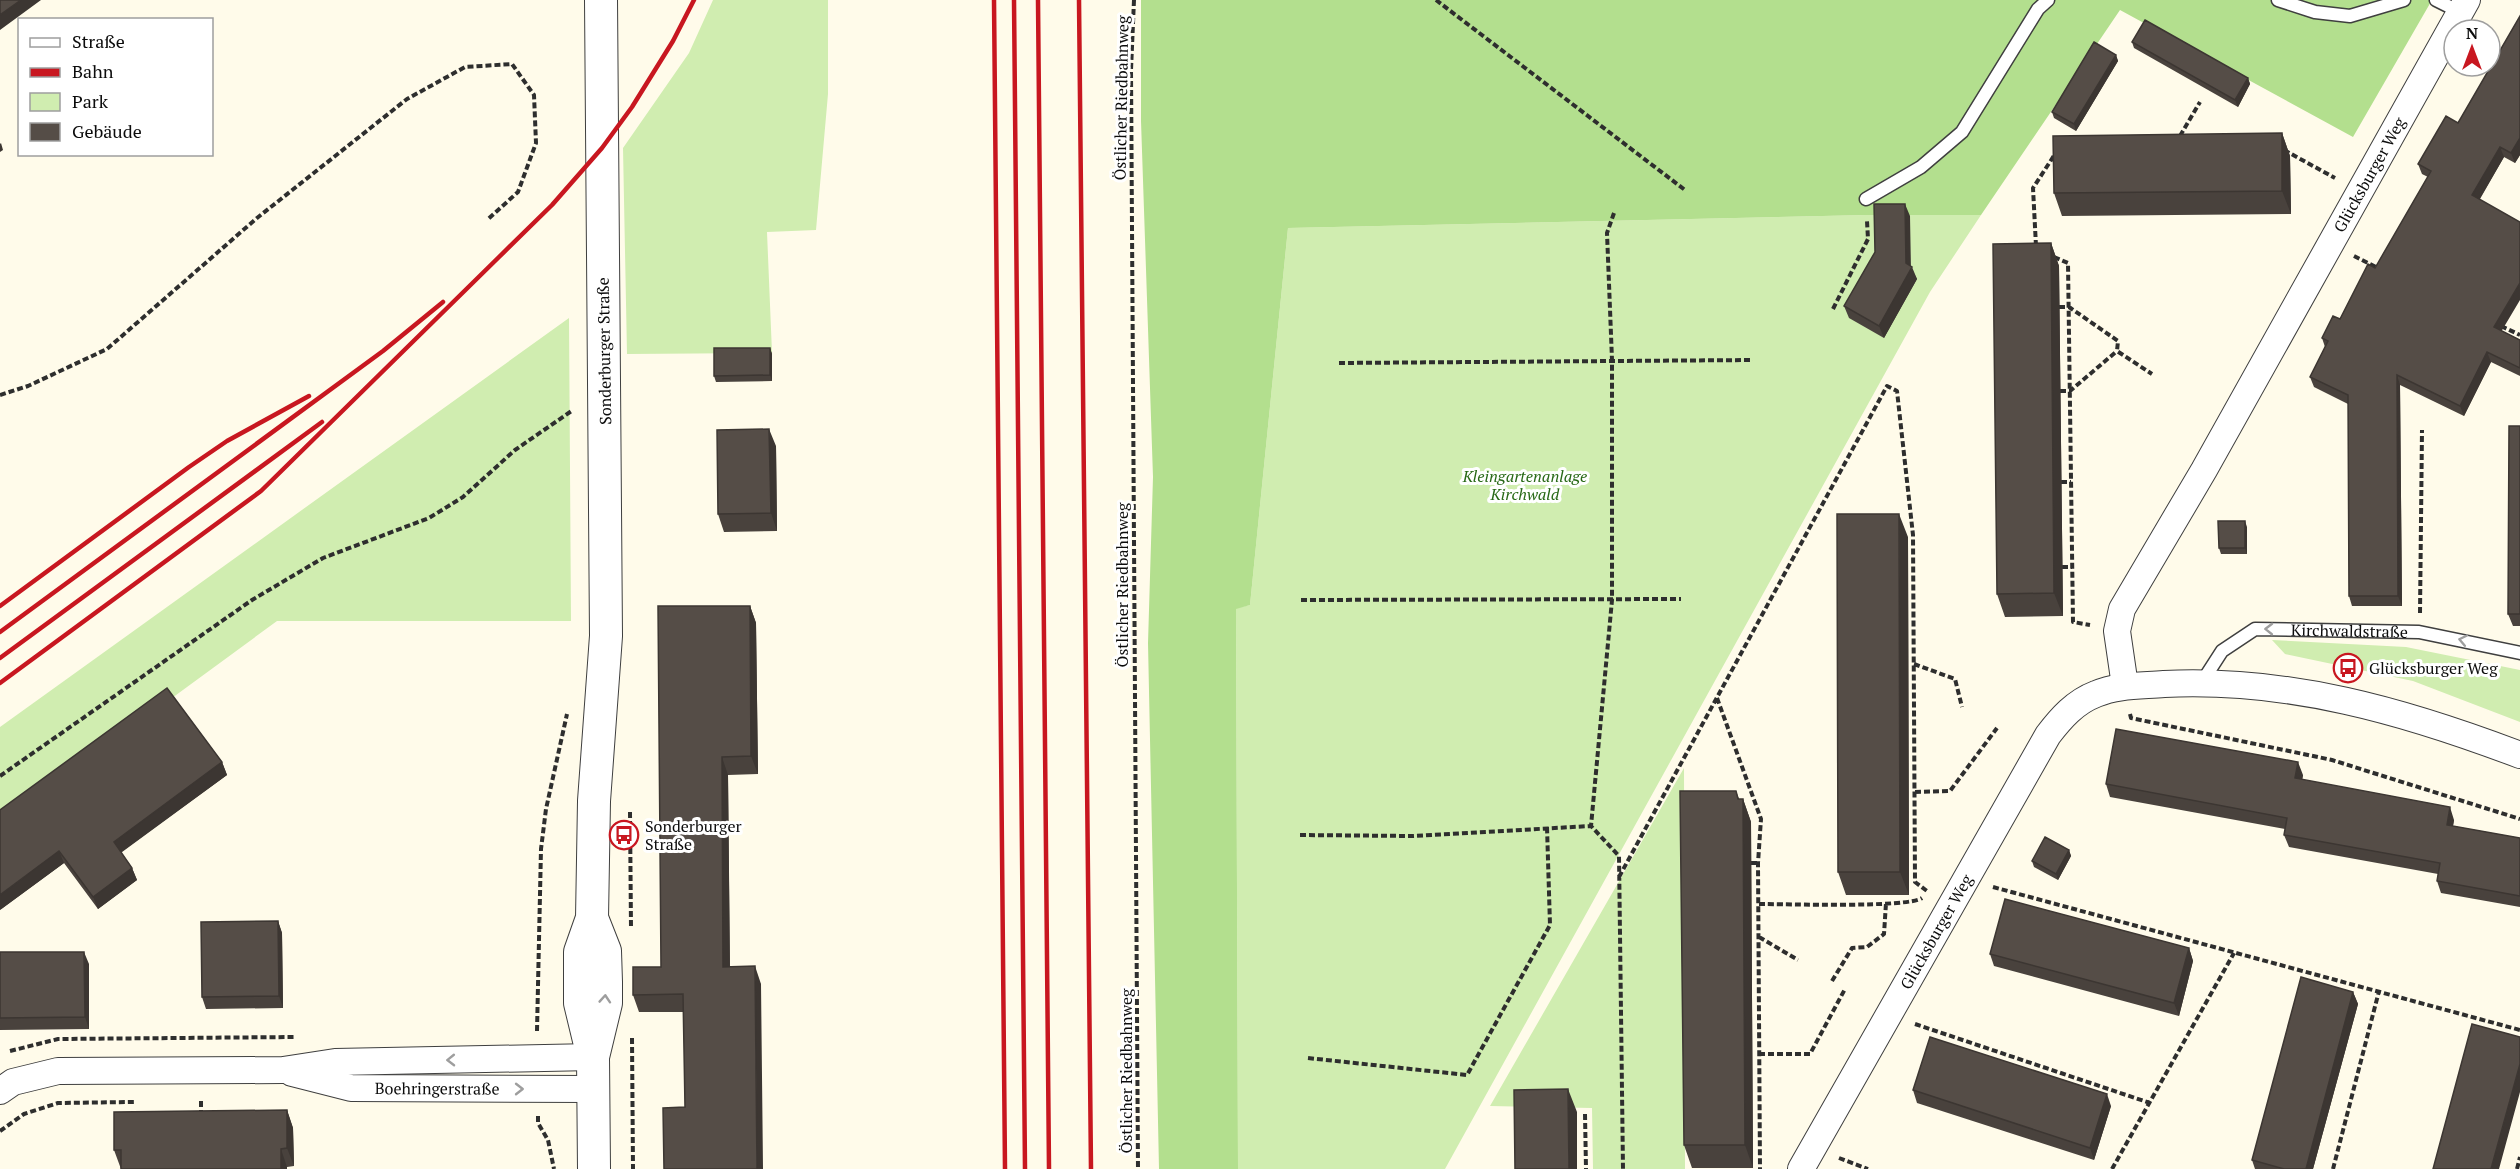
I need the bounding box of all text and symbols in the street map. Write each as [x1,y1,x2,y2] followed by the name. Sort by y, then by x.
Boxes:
[1109,15,1133,181] street label: Östlicher Riedbahnweg
[18,18,213,156] legend
[2442,18,2502,78] north arrow
[2466,22,2478,44] text: N
[72,29,125,53] text: Straße
[72,59,114,83] text: Bahn
[72,89,109,113] text: Park
[2328,113,2411,236] street label: Glücksburger Weg
[72,119,142,143] text: Gebäude
[592,277,616,425] street label: Sonderburger Straße
[1462,465,1587,505] park label: Kleingartenanlage Kirchwald
[1111,502,1133,667] street label: Östlicher Riedbahnweg
[2291,619,2408,643] street label: Kirchwaldstraße
[2264,623,2273,635] one-way arrow
[2458,635,2468,648] one-way arrow
[2332,652,2364,684] bus stop icon: Glücksburger Weg
[2369,657,2498,679] place label: Glücksburger Weg
[645,815,743,855] place label: Sonderburger Straße
[608,819,640,851] bus stop icon: Sonderburger Straße
[1895,870,1978,993] street label: Glücksburger Weg
[1115,988,1137,1153] street label: Östlicher Riedbahnweg
[598,995,611,1004] one-way arrow
[446,1053,455,1066] one-way arrow
[375,1077,500,1100] street label: Boehringerstraße
[514,1083,523,1095] one-way arrow

